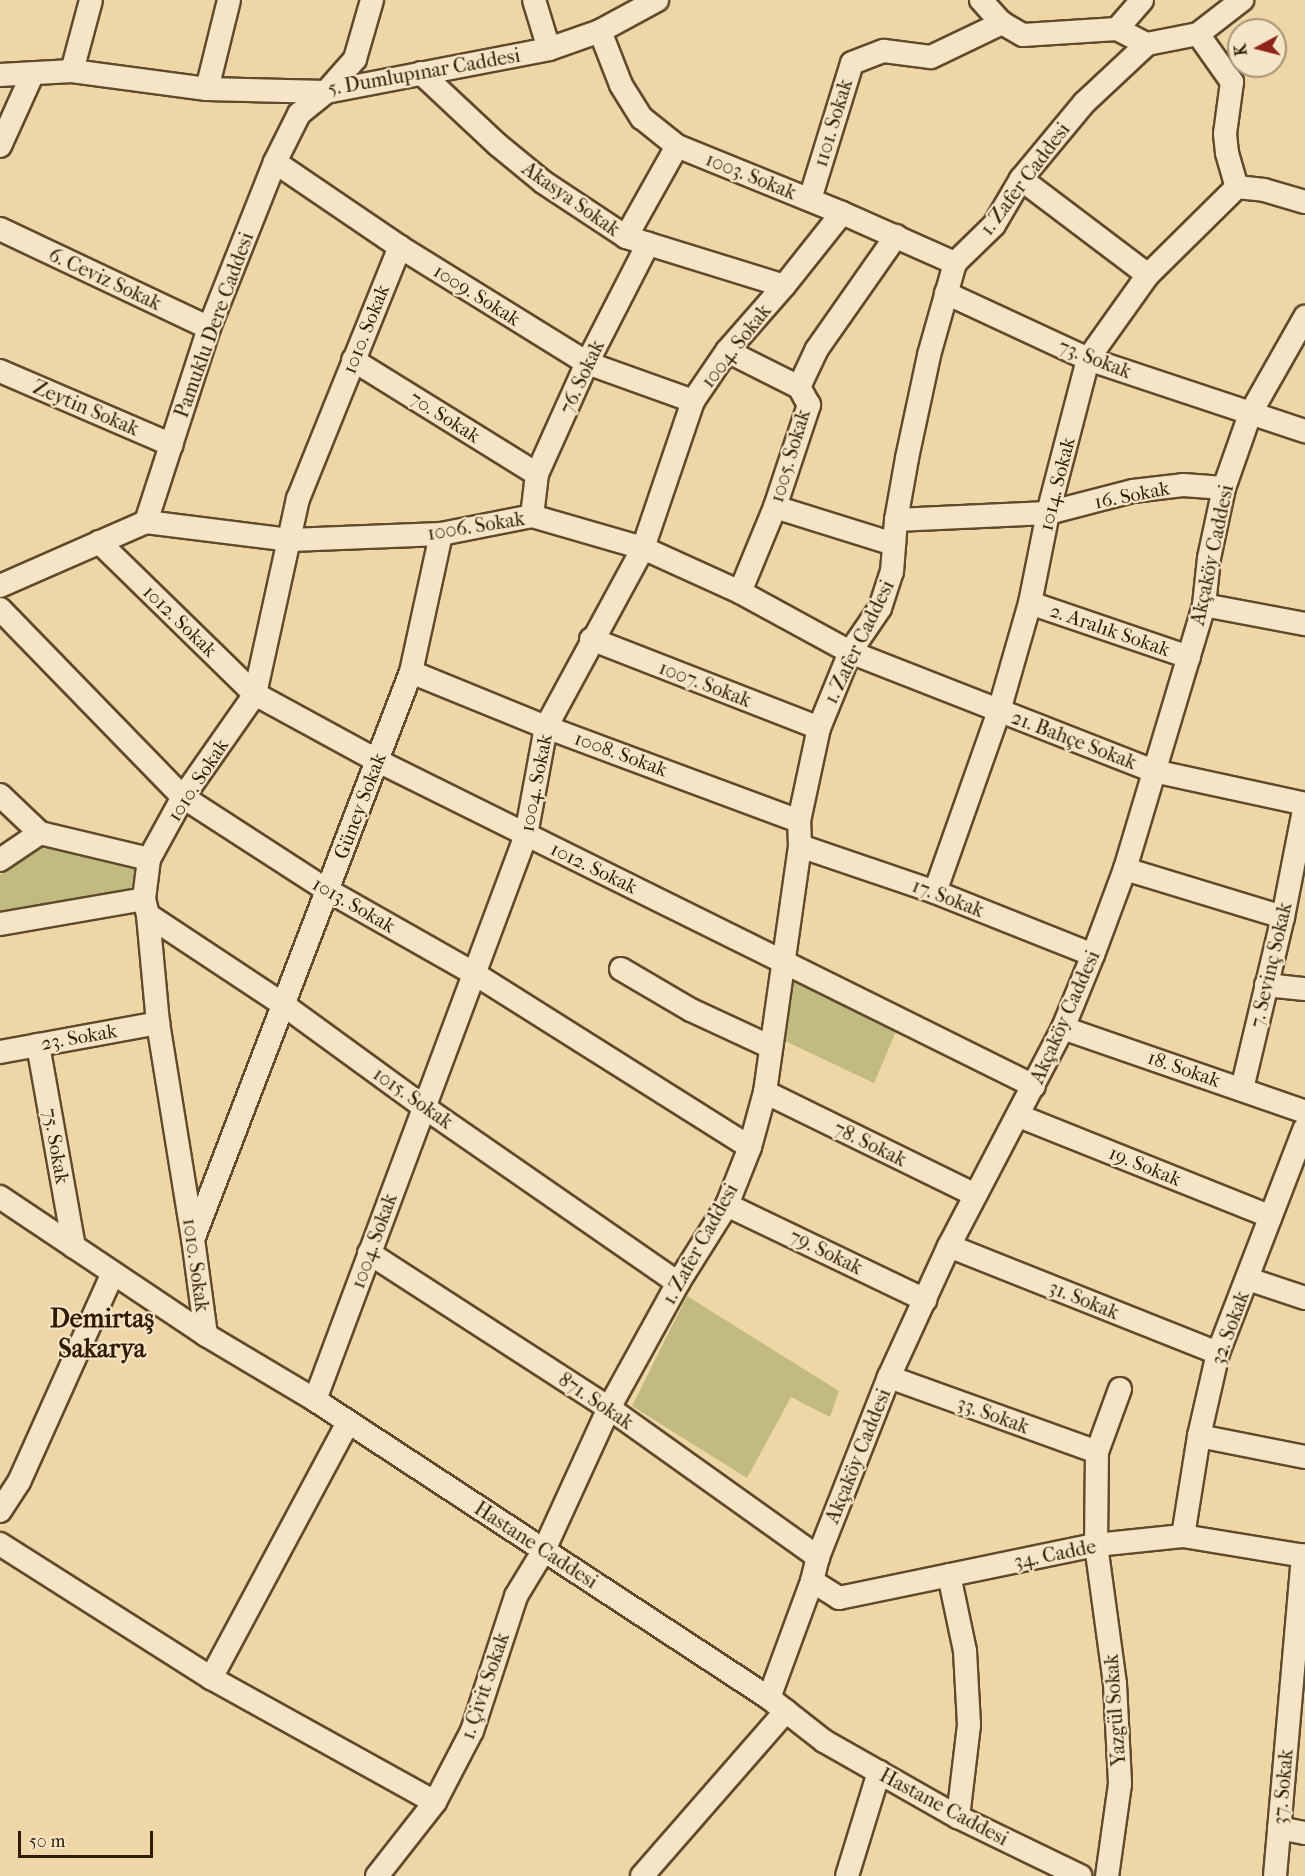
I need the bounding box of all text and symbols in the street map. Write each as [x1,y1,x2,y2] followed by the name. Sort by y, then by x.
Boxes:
[1227,18,1287,78] north arrow
[326,43,522,101] street label: 5. Dumlupınar Caddesi
[1230,43,1251,57] text: K
[808,76,858,170] street label: 1101. Sokak
[975,118,1075,240] street label: 1. Zafer Caddesi
[702,147,800,205] street label: 1003. Sokak
[518,157,624,241] street label: Akasya Sokak
[169,229,259,421] street label: Pamuklu Dere Caddesi
[45,242,165,316] street label: 6. Ceviz Sokak
[429,259,525,331] street label: 1009. Sokak
[337,281,395,377] street label: 1010. Sokak
[696,299,776,393] street label: 1004. Sokak
[1055,334,1135,384] street label: 73. Sokak
[554,336,610,418] street label: 76. Sokak
[29,375,143,441] street label: Zeytin Sokak
[405,386,485,448] street label: 70. Sokak
[764,407,816,505] street label: 1005. Sokak
[1034,435,1080,533] street label: 1014. Sokak
[1092,476,1172,514] street label: 16. Sokak
[1185,482,1239,628] street label: Akçaköy Caddesi
[426,506,526,546] street label: 1006. Sokak
[819,576,899,708] street label: 1. Zafer Caddesi
[138,580,222,662] street label: 1012. Sokak
[1047,598,1173,662] street label: 2. Aralık Sokak
[656,655,754,713] street label: 1007. Sokak
[1008,705,1140,775] street label: 21. Bahçe Sokak
[571,726,671,782] street label: 1008. Sokak
[515,732,557,834] street label: 1004. Sokak
[162,734,234,826] street label: 1010. Sokak
[329,750,391,862] street label: Güney Sokak
[547,837,641,899] street label: 1012. Sokak
[308,872,400,938] street label: 1013. Sokak
[909,873,987,923] street label: 17. Sokak
[1245,900,1297,1030] street label: 7. Sevinç Sokak
[1025,947,1105,1087] street label: Akçaköy Caddesi
[39,1019,119,1055] street label: 23. Sokak
[1144,1045,1224,1093] street label: 18. Sokak
[368,1062,458,1134] street label: 1015. Sokak
[38,1106,74,1186] street label: 75. Sokak
[830,1116,910,1172] street label: 78. Sokak
[1105,1141,1185,1191] street label: 19. Sokak
[657,1179,743,1309] street label: 1. Zafer Caddesi
[346,1190,402,1292] street label: 1004. Sokak
[178,1217,214,1313] street label: 1010. Sokak
[786,1224,866,1280] street label: 79. Sokak
[1045,1275,1123,1325] street label: 31. Sokak
[1206,1288,1254,1368] street label: 32. Sokak
[50,1303,154,1364] district label: Demirtaş Sakarya
[554,1367,638,1435] street label: 871. Sokak
[820,1385,896,1527] street label: Akçaköy Caddesi
[954,1391,1032,1439] street label: 33. Sokak
[470,1496,602,1594] street label: Hastane Caddesi
[1012,1534,1098,1574] street label: 34. Cadde
[455,1629,515,1743] street label: 1. Çivit Sokak
[1099,1653,1131,1767] street label: Yazgül Sokak
[1268,1748,1298,1826] street label: 37. Sokak
[876,1763,1012,1851] street label: Hastane Caddesi
[21,1819,156,1857] scale bar
[29,1831,65,1852] text: 50 m

